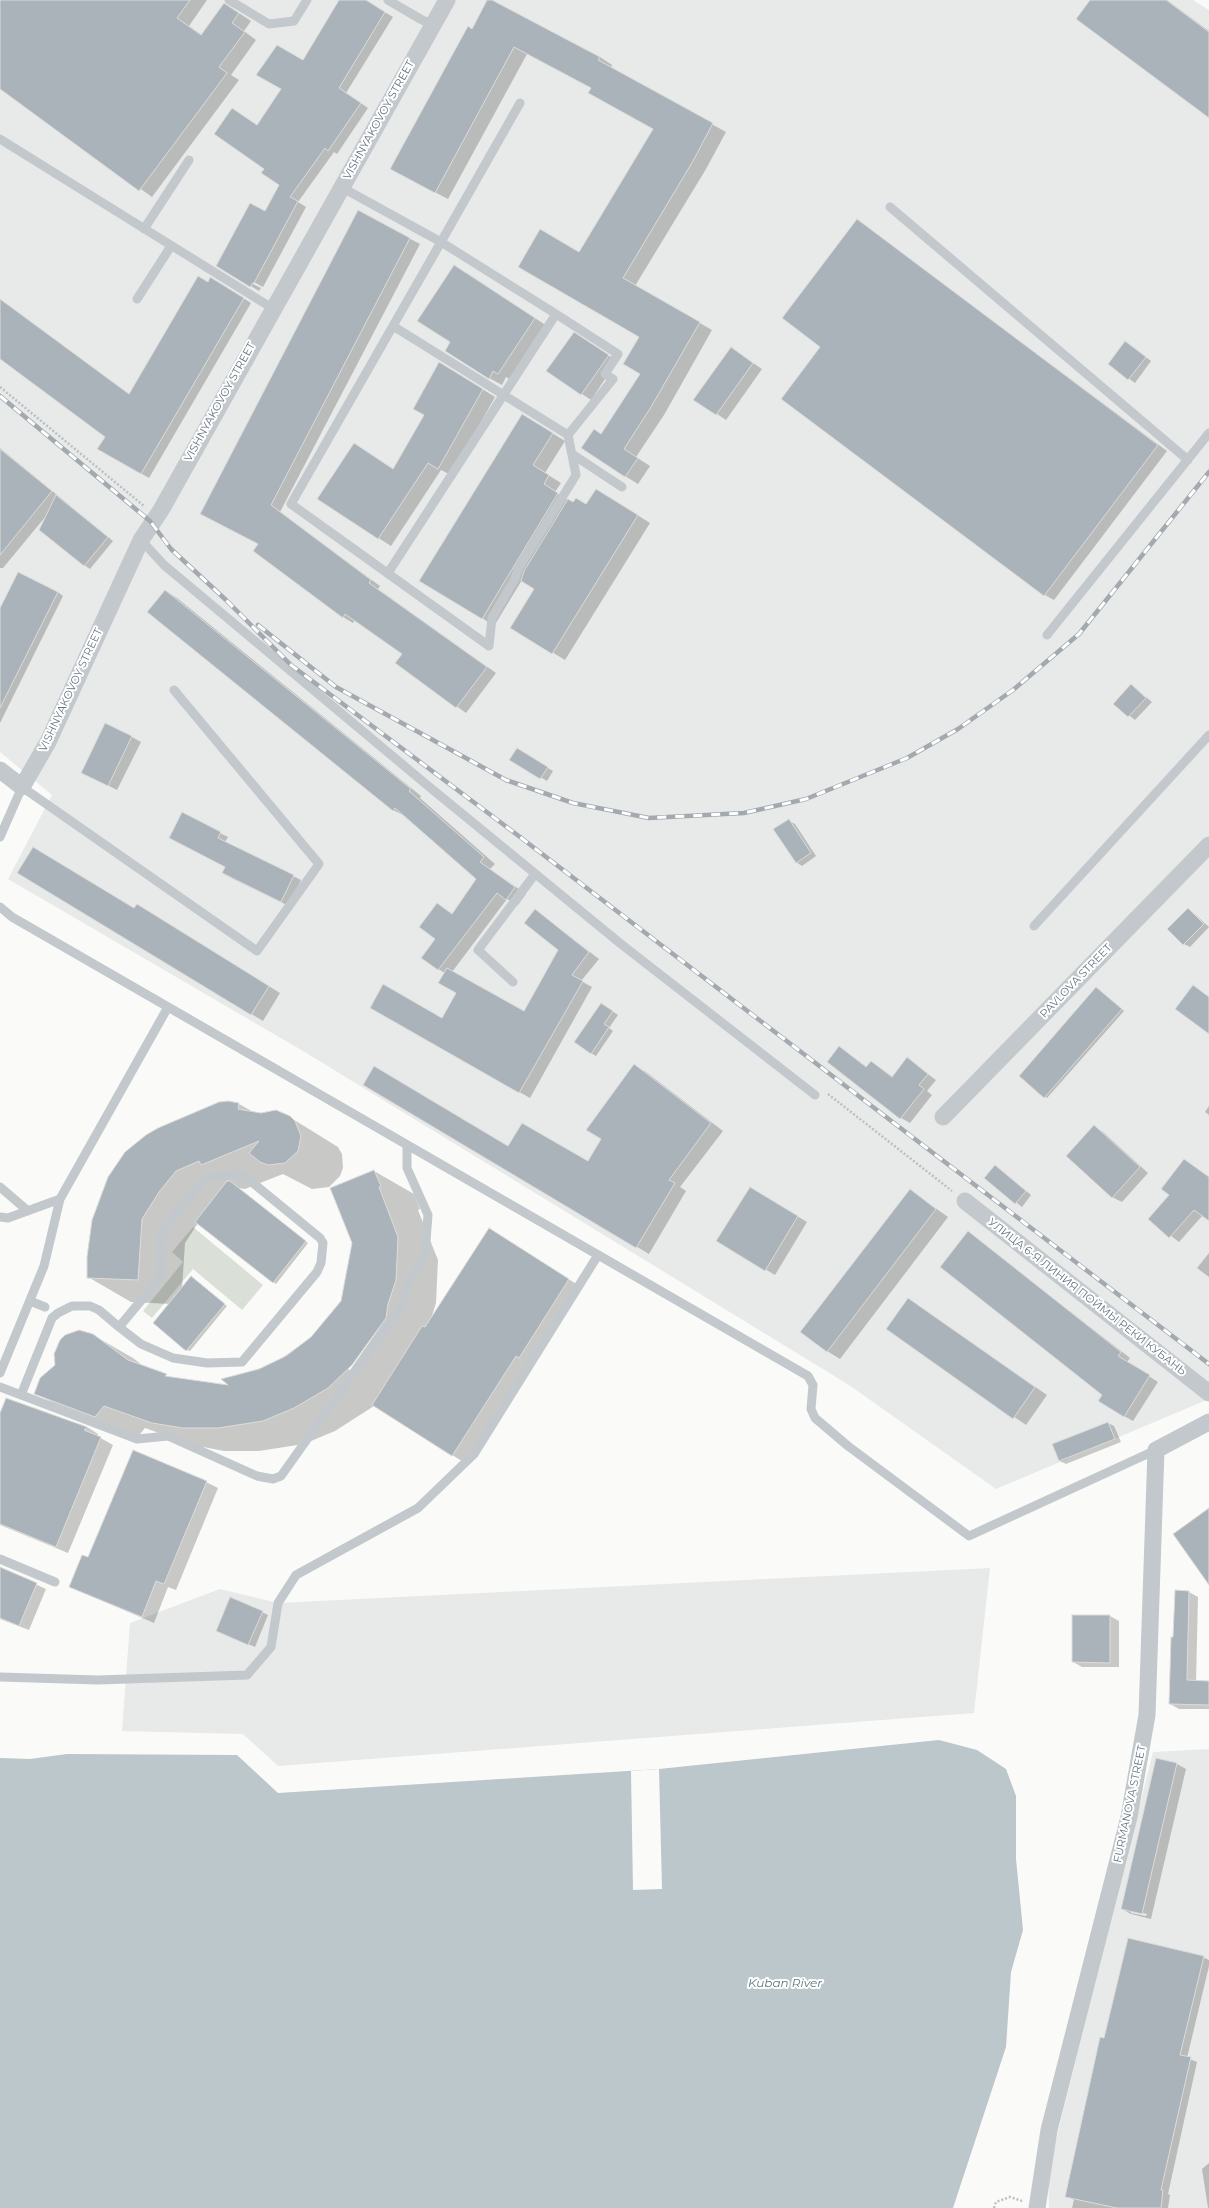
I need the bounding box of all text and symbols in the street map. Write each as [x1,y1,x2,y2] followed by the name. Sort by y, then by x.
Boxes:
[341,58,417,182] street label: VISHNYAKOVOY STREET
[182,340,258,464] street label: VISHNYAKOVOY STREET
[37,626,105,754] street label: VISHNYAKOVOY STREET
[1037,941,1115,1021] street label: PAVLOVA STREET
[986,1216,1188,1378] street label: УЛИЦА 6-Я ЛИНИЯ ПОЙМЫ РЕКИ КУБАНЬ
[1111,1744,1149,1864] street label: FURMANOVA STREET
[748,1976,822,1990] water label: Kuban River

